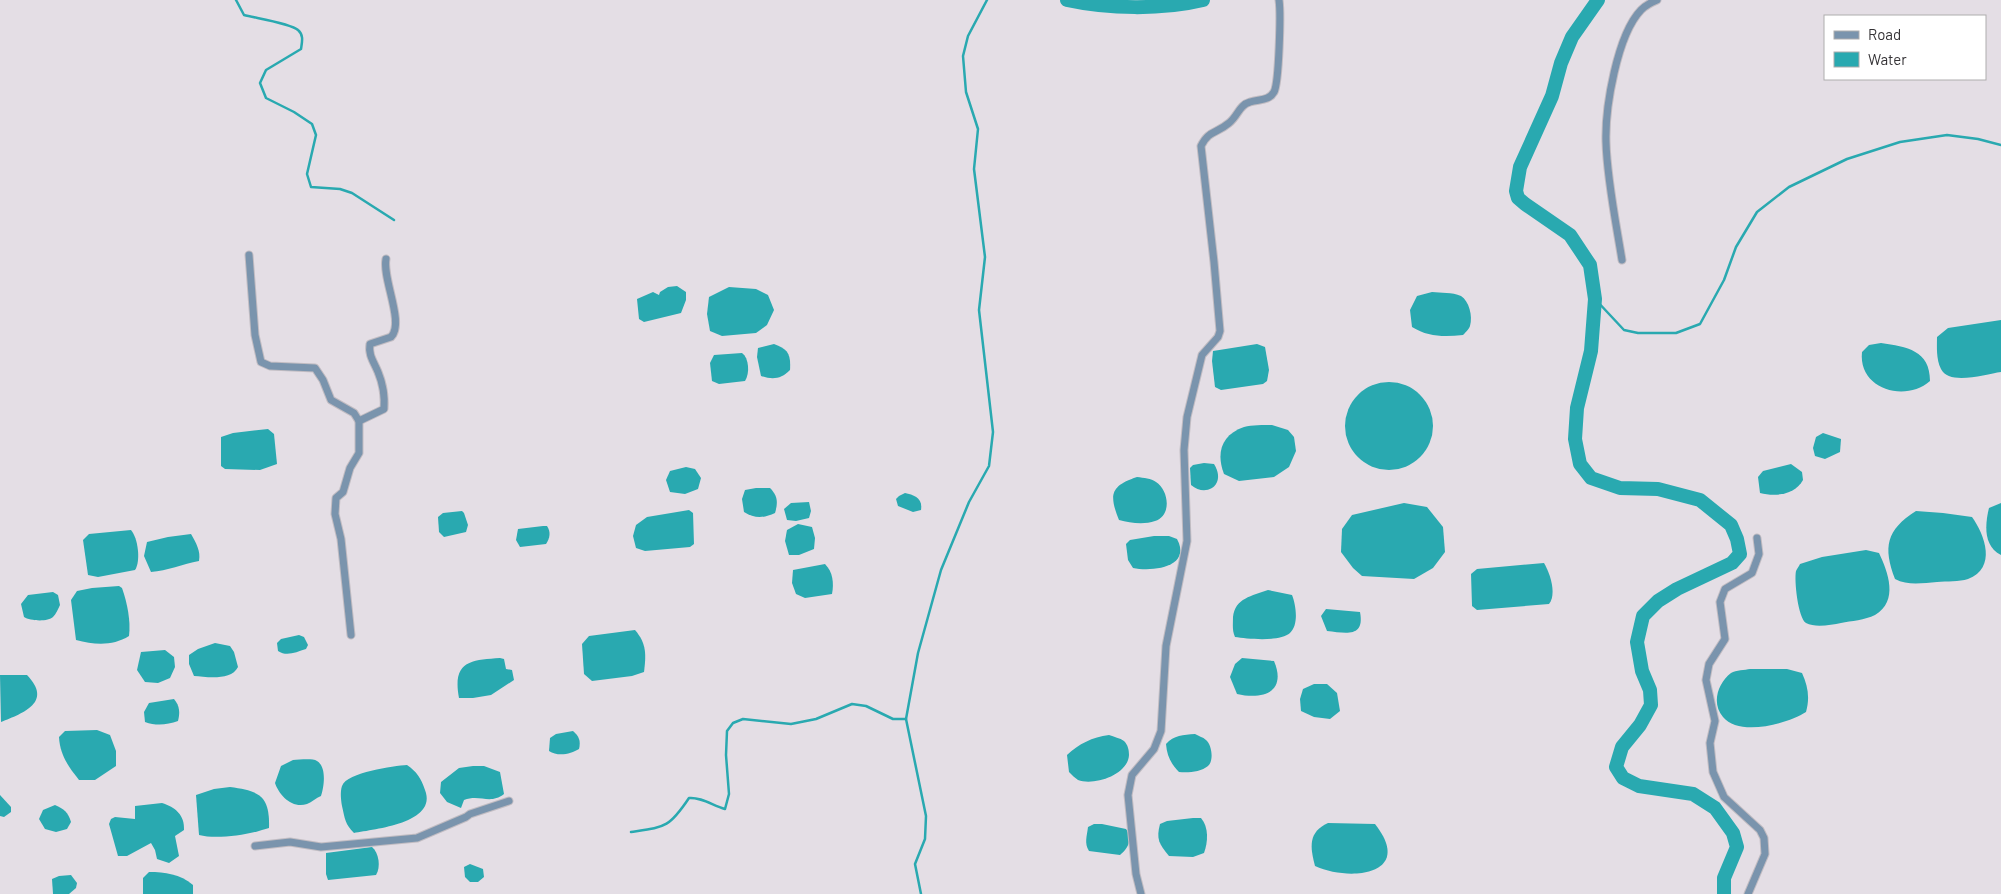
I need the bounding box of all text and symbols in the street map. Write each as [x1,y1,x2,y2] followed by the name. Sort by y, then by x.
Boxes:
[1824,15,1986,80] legend
[1868,25,1901,43] text: Road
[1868,50,1907,68] text: Water

